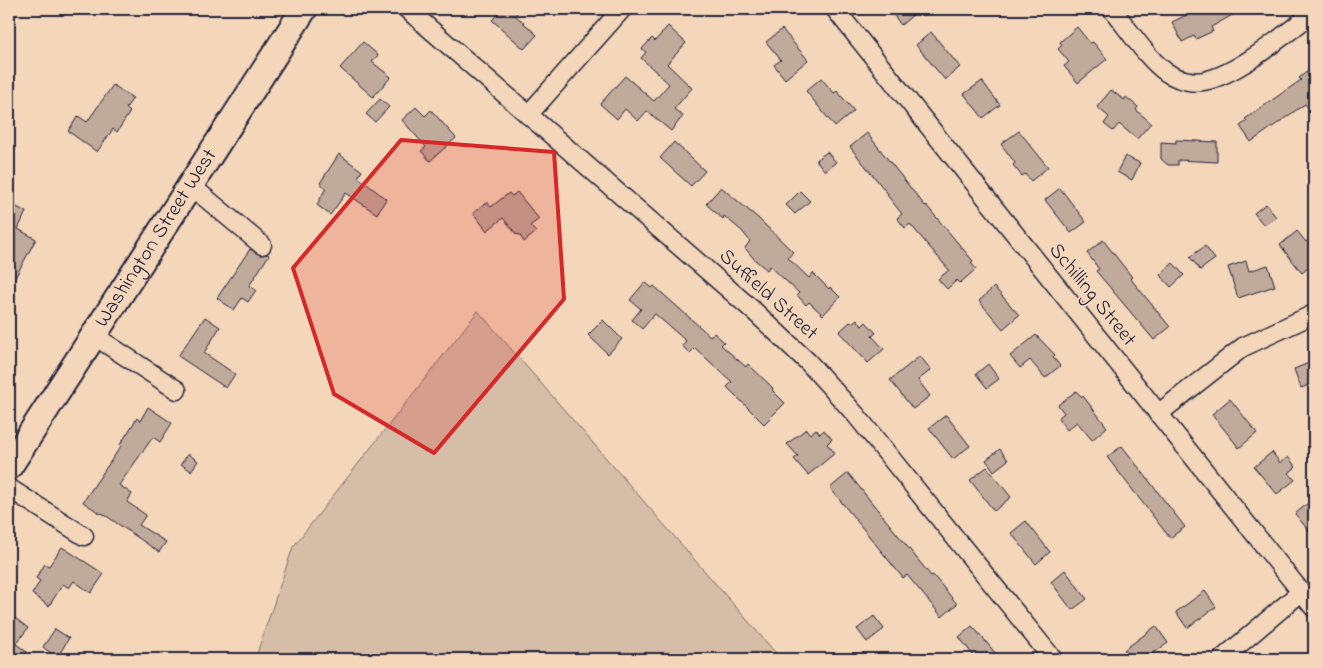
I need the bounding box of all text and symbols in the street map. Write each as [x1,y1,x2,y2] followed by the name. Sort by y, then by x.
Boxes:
[88,143,225,334] street label: Washington Street West
[1039,237,1143,354] street label: Schilling Street
[712,242,824,348] street label: Suffield Street

